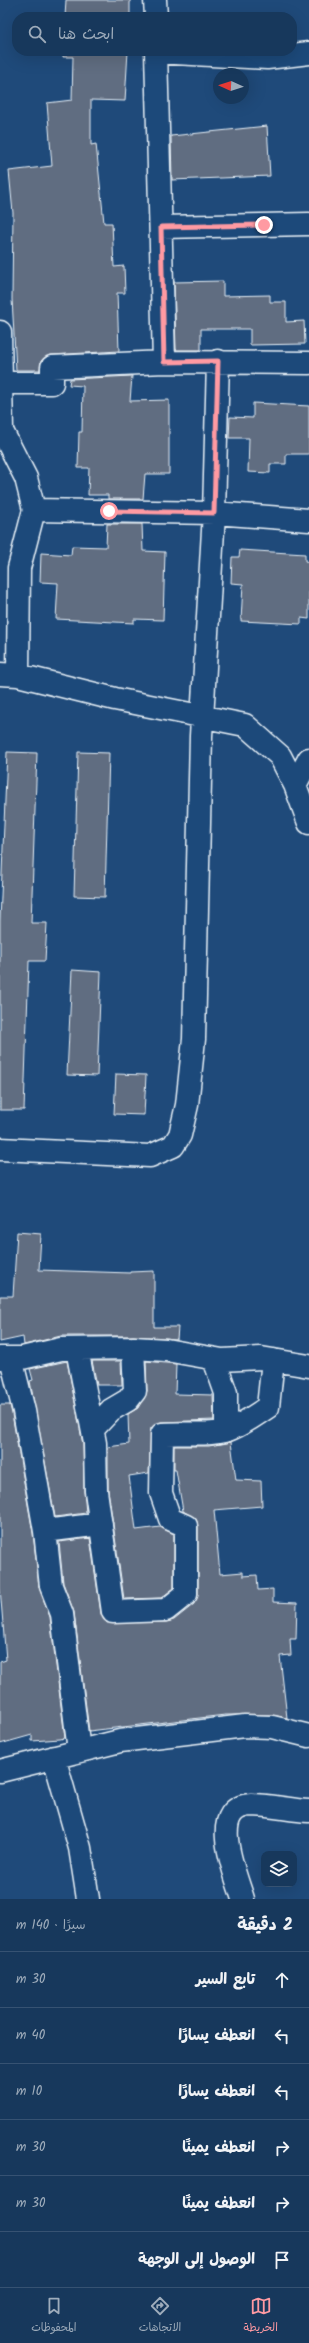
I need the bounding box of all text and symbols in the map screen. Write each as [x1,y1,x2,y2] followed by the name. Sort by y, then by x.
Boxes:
[12,12,297,56] search box
[26,23,48,45] icon: search
[58,23,114,47] text: ابحث هنا
[213,68,249,104] north arrow
[255,216,273,234] route end
[100,502,118,520] route start
[261,1851,297,1887] map controls
[261,1851,297,1887] button: layers
[237,1912,293,1939] text: 2 دقيقة
[16,1915,85,1936] text: سيرًا · 140 m
[196,1968,255,1992] text: تابع السير
[16,1969,46,1990] text: 30 m
[271,1969,293,1991] icon: ahead
[178,2024,255,2048] text: انعطف يسارًا
[16,2025,45,2046] text: 40 m
[271,2025,293,2047] icon: left
[178,2080,255,2104] text: انعطف يسارًا
[16,2081,42,2102] text: 10 m
[271,2081,293,2103] icon: left
[182,2136,255,2160] text: انعطف يمينًا
[16,2137,46,2158] text: 30 m
[271,2137,293,2159] icon: right
[182,2192,255,2216] text: انعطف يمينًا
[16,2193,46,2214] text: 30 m
[271,2193,293,2215] icon: right
[138,2248,255,2272] text: الوصول إلى الوجهة
[271,2249,293,2271] icon: arrive
[31,2295,76,2337] tab: المحفوظات
[139,2295,181,2337] tab: الاتجاهات
[244,2295,278,2337] tab: الخريطة

